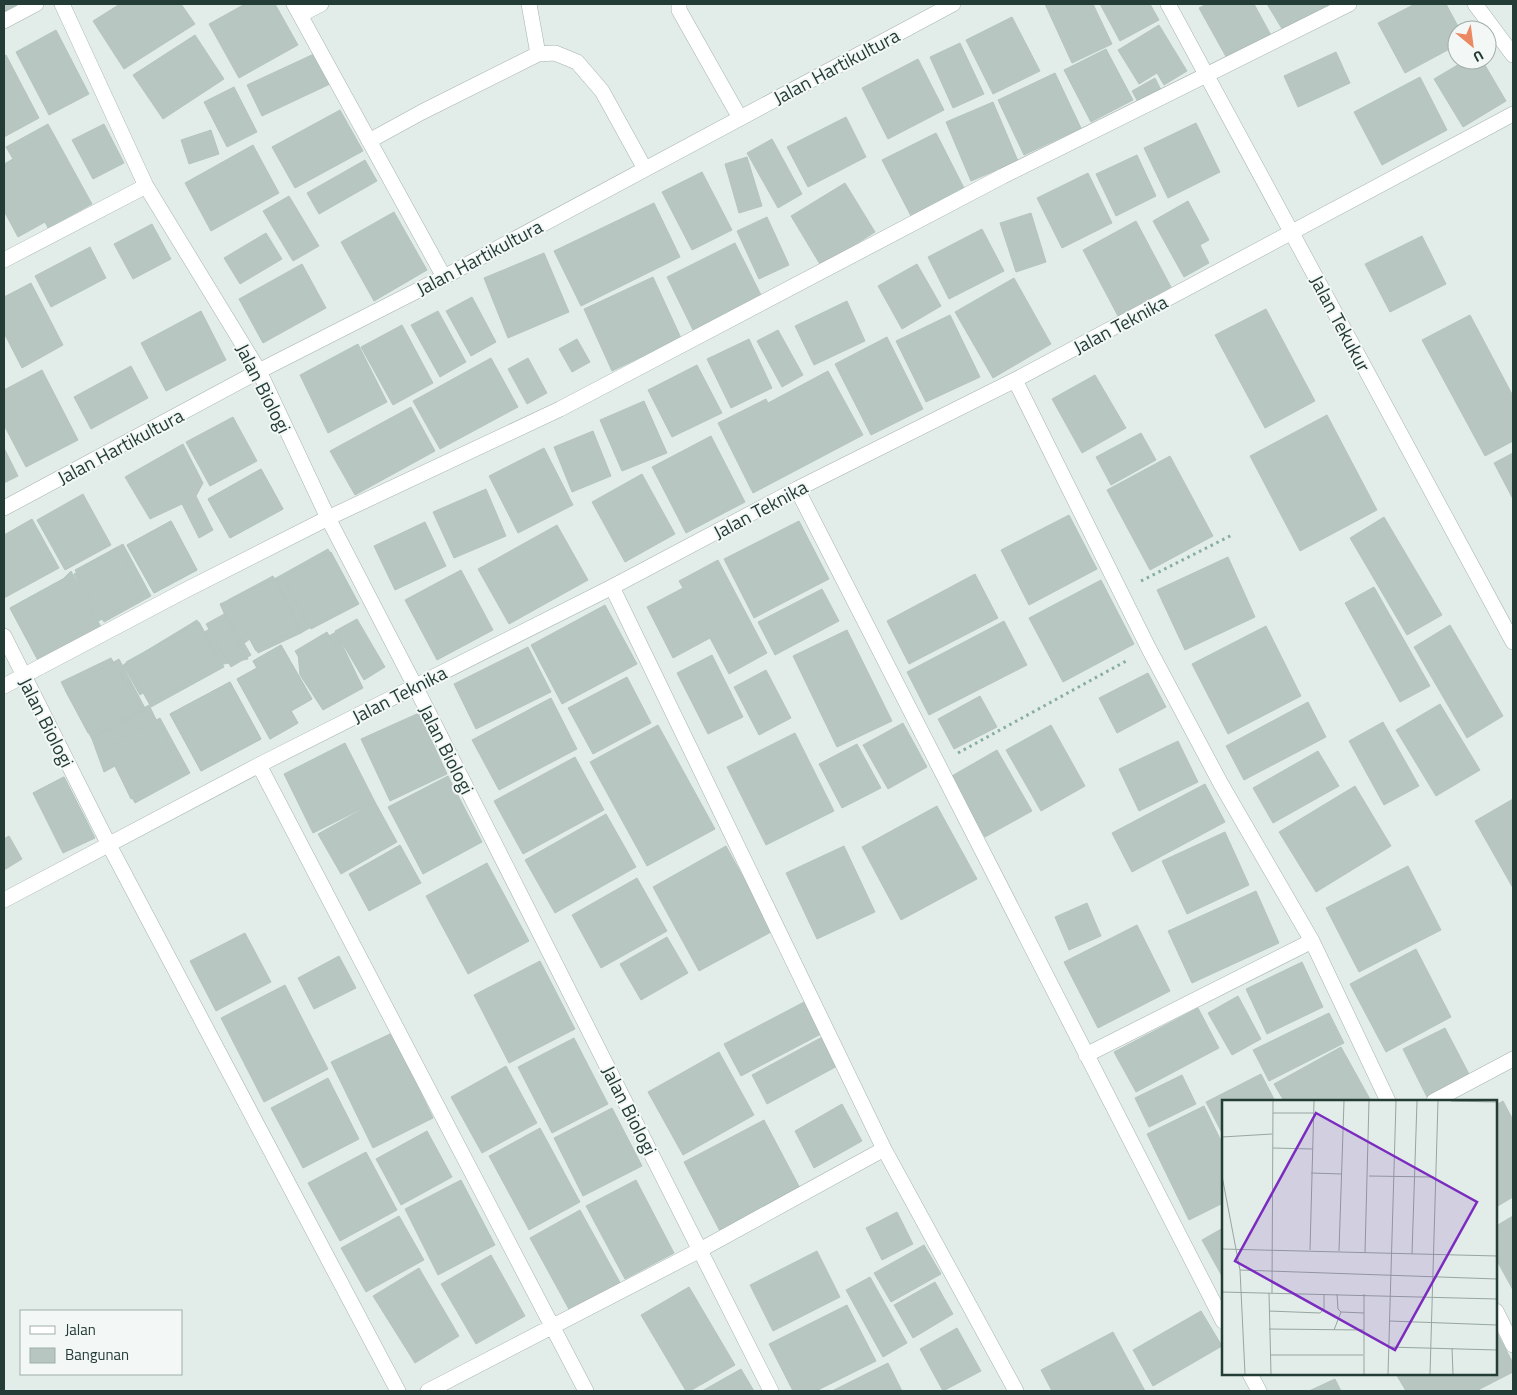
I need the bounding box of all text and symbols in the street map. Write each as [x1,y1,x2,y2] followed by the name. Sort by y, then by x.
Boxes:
[768,20,905,112] street label: Jalan Hartikultura
[1447,20,1497,70] north arrow
[1469,45,1488,68] text: U
[411,211,548,303] street label: Jalan Hartikultura
[1303,269,1379,377] street label: Jalan Tekukur
[1068,287,1173,361] street label: Jalan Teknika
[229,338,299,438] street label: Jalan Biologi
[52,400,189,492] street label: Jalan Hartikultura
[708,472,813,546] street label: Jalan Teknika
[346,657,452,730] street label: Jalan Teknika
[12,672,82,772] street label: Jalan Biologi
[412,699,482,799] street label: Jalan Biologi
[595,1060,665,1160] street label: Jalan Biologi
[1222,1100,1497,1375] inset map
[20,1310,182,1375] legend
[65,1318,96,1341] text: Jalan
[65,1343,129,1366] text: Bangunan

